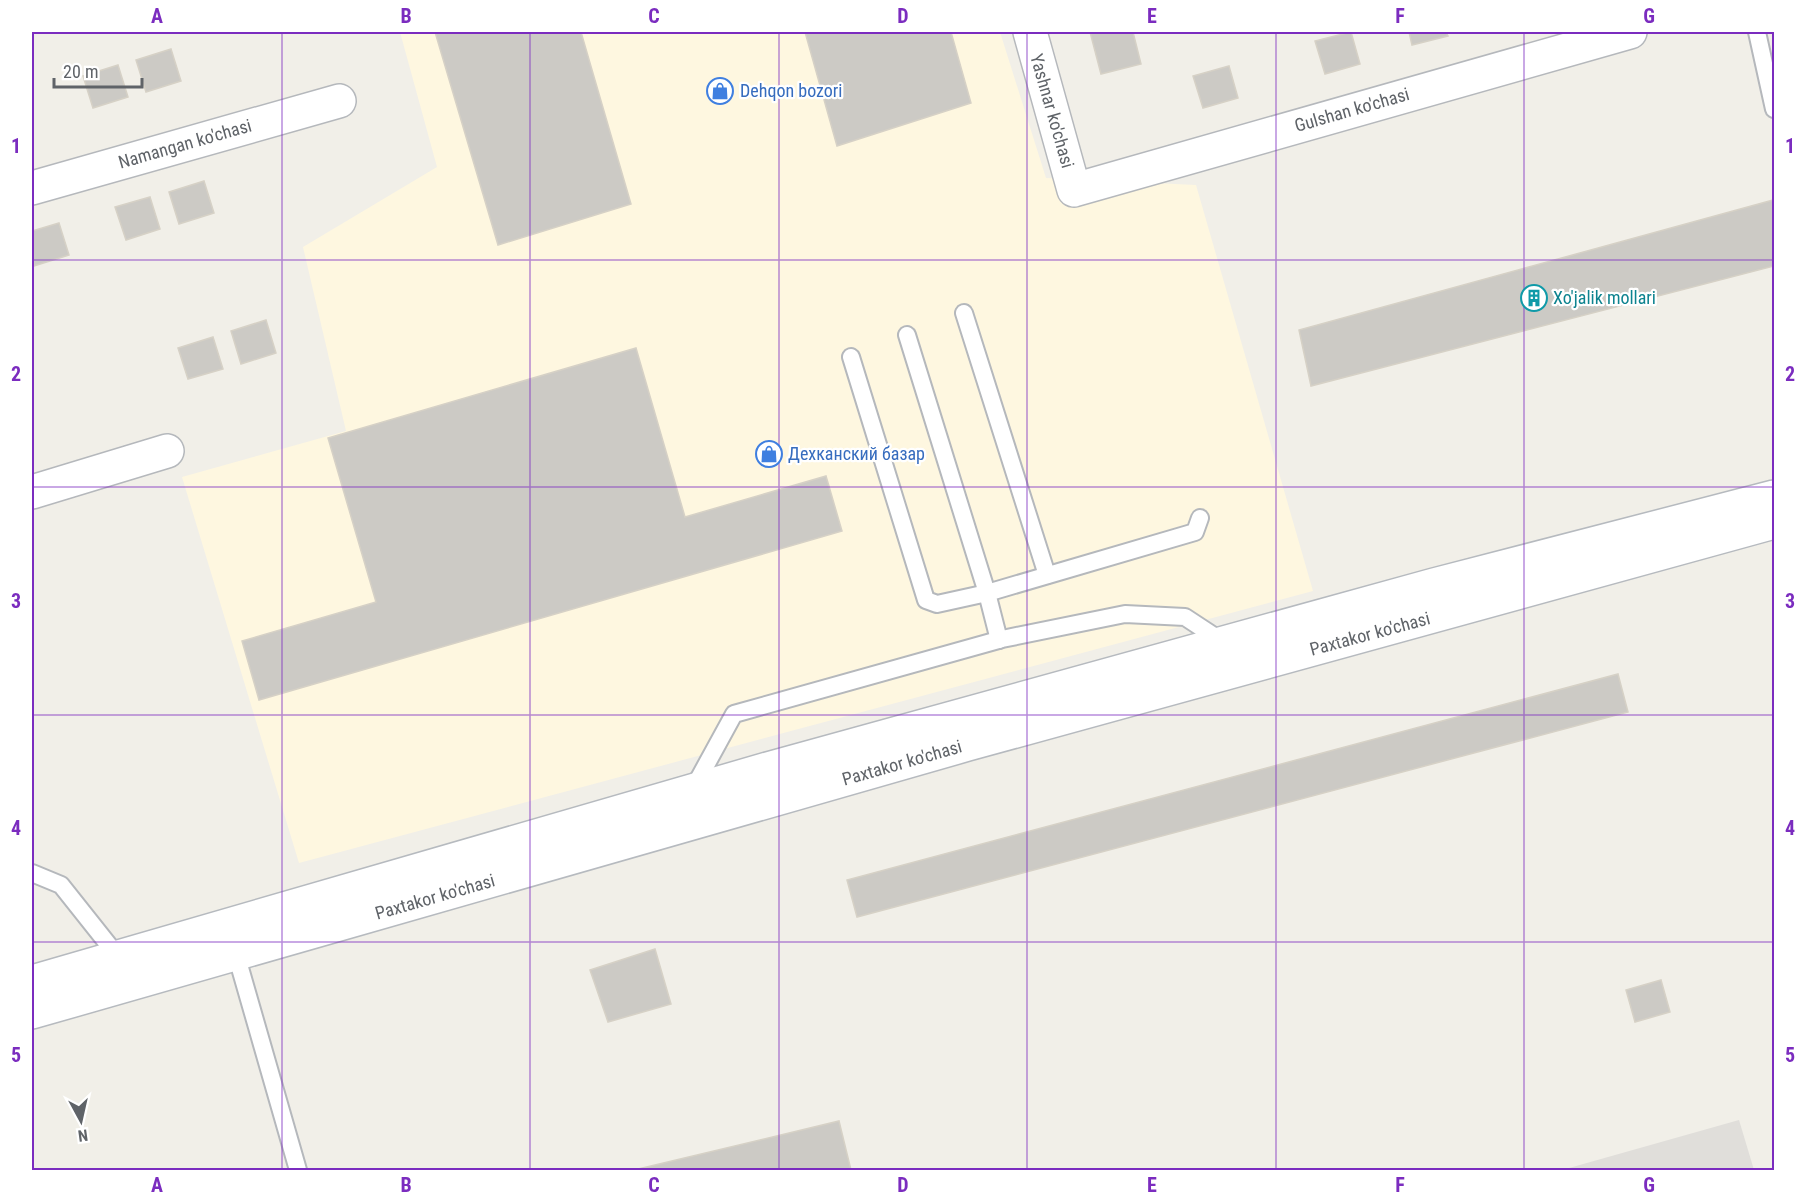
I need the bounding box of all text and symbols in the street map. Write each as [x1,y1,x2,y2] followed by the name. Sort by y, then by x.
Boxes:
[151,4,163,28] text: A
[400,4,412,28] text: B
[648,4,660,28] text: C
[897,4,909,28] text: D
[1147,4,1157,28] text: E
[1395,4,1405,28] text: F
[1643,4,1655,28] text: G
[54,51,142,89] scale bar
[1026,51,1079,170] street label: Yashnar ko'chasi
[63,61,98,82] text: 20 m
[705,76,735,106] shop icon: Dehqon bozori
[740,80,842,101] place label: Dehqon bozori
[1292,83,1412,136] street label: Gulshan ko'chasi
[116,114,254,173] street label: Namangan ko'chasi
[11,134,21,158] text: 1
[1785,134,1795,158] text: 1
[1519,283,1549,313] building icon: Xo'jalik mollari
[1553,287,1656,308] place label: Xo'jalik mollari
[11,362,21,386] text: 2
[1785,362,1795,386] text: 2
[754,439,784,469] shop icon: Дехканский базар
[788,443,925,464] place label: Дехканский базар
[11,589,21,613] text: 3
[1785,589,1795,613] text: 3
[1307,607,1432,660] street label: Paxtakor ko'chasi
[840,735,964,790] street label: Paxtakor ko'chasi
[11,816,21,840] text: 4
[1785,816,1795,840] text: 4
[373,869,497,924] street label: Paxtakor ko'chasi
[11,1043,21,1067] text: 5
[1785,1043,1795,1067] text: 5
[51,1091,111,1151] north arrow
[77,1125,89,1145] text: N
[151,1173,163,1197] text: A
[400,1173,412,1197] text: B
[648,1173,660,1197] text: C
[897,1173,909,1197] text: D
[1147,1173,1157,1197] text: E
[1395,1173,1405,1197] text: F
[1643,1173,1655,1197] text: G

